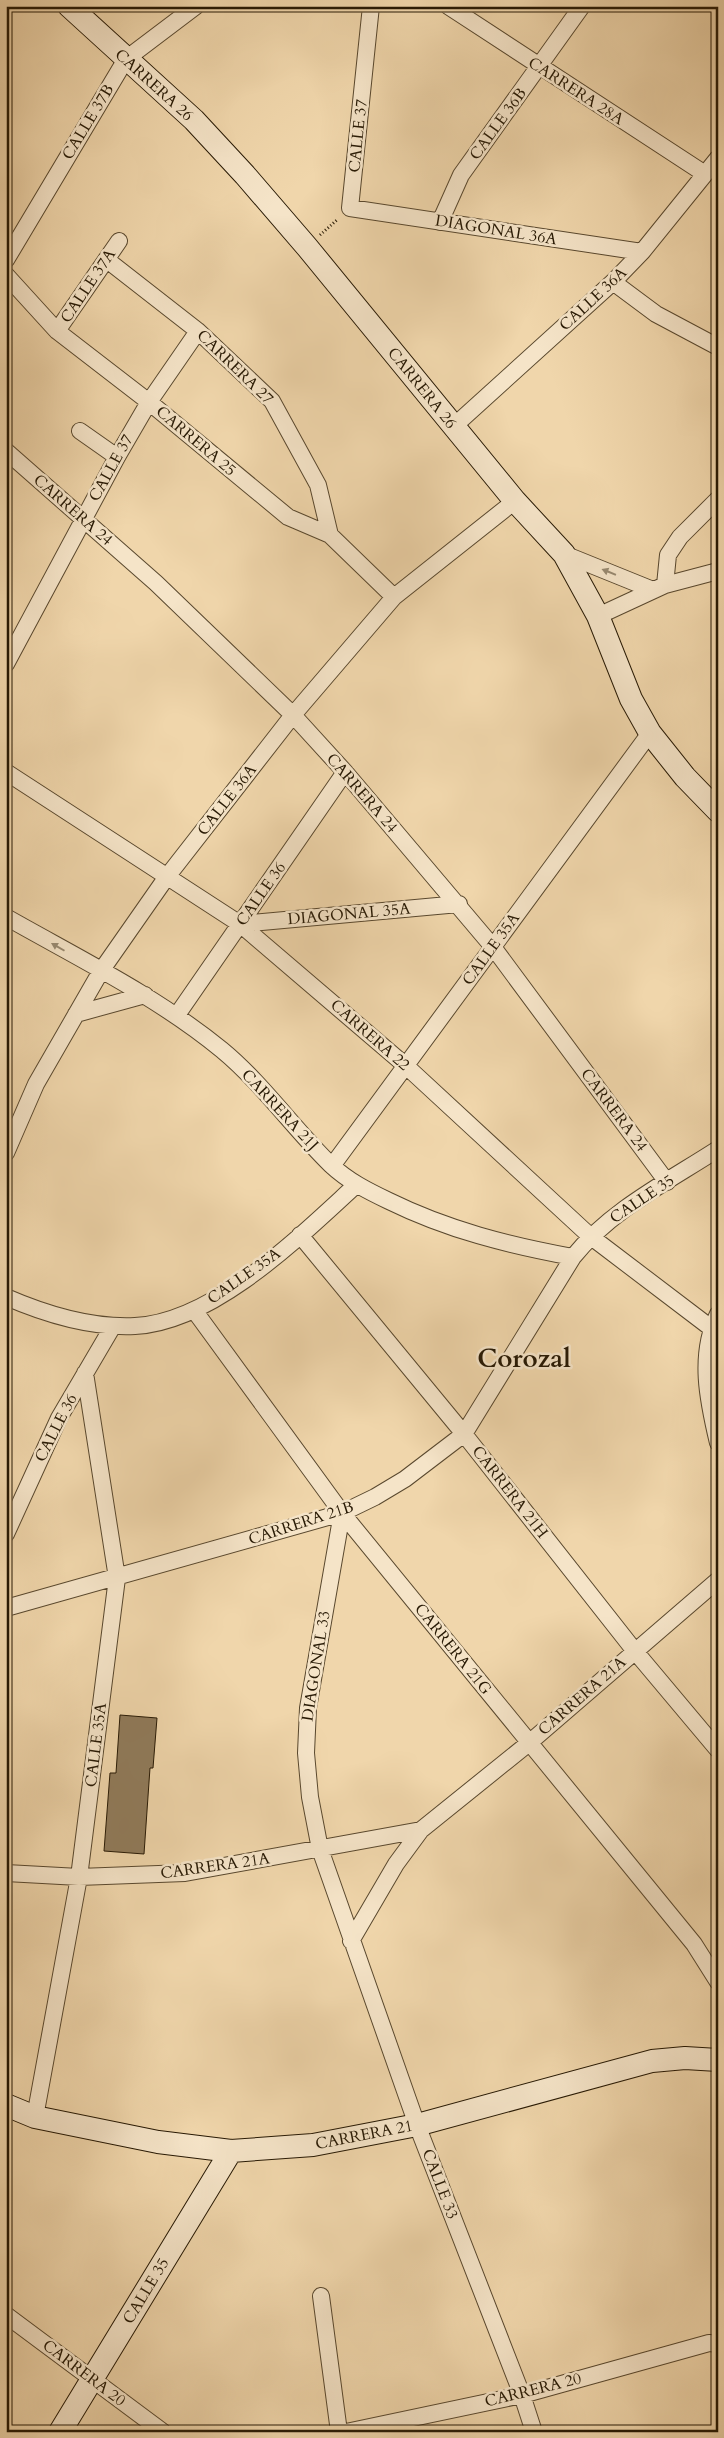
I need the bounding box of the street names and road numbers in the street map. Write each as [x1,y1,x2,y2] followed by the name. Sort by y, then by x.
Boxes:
[110,44,198,126] street label: CARRERA 26
[524,52,629,131] street label: CARRERA 28A
[57,80,119,164] street label: CALLE 37B
[464,83,532,165] street label: CALLE 36B
[343,98,373,174] street label: CALLE 37
[433,210,559,251] street label: DIAGONAL 36A
[55,244,121,327] street label: CALLE 37A
[554,262,632,336] street label: CALLE 36A
[192,325,278,409] street label: CARRERA 27
[382,343,462,433] street label: CARRERA 26
[151,401,241,481] street label: CARRERA 25
[84,431,138,505] street label: CALLE 37
[28,469,118,551] street label: CARRERA 24
[321,748,403,838] street label: CARRERA 24
[192,759,262,840] street label: CALLE 36A
[231,858,291,930] street label: CALLE 36
[287,898,412,930] street label: DIAGONAL 35A
[457,908,525,990] street label: CALLE 35A
[325,994,415,1076] street label: CARRERA 22
[236,1064,324,1156] street label: CARRERA 21J
[575,1064,653,1156] street label: CARRERA 24
[605,1169,679,1229] street label: CALLE 35
[203,1242,286,1309] street label: CALLE 35A
[30,1390,82,1466] street label: CALLE 36
[467,1441,553,1543] street label: CARRERA 21H
[245,1496,357,1550] street label: CARRERA 21B
[409,1599,497,1700] street label: CARRERA 21G
[296,1609,336,1723] street label: DIAGONAL 33
[533,1651,631,1740] street label: CARRERA 21A
[80,1701,112,1788] street label: CALLE 35A
[159,1847,272,1885] street label: CARRERA 21A
[313,2115,415,2155] street label: CARRERA 21
[417,2146,463,2222] street label: CALLE 33
[118,2254,174,2328] street label: CALLE 35
[38,2334,130,2412] street label: CARRERA 20
[482,2367,584,2413] street label: CARRERA 20

